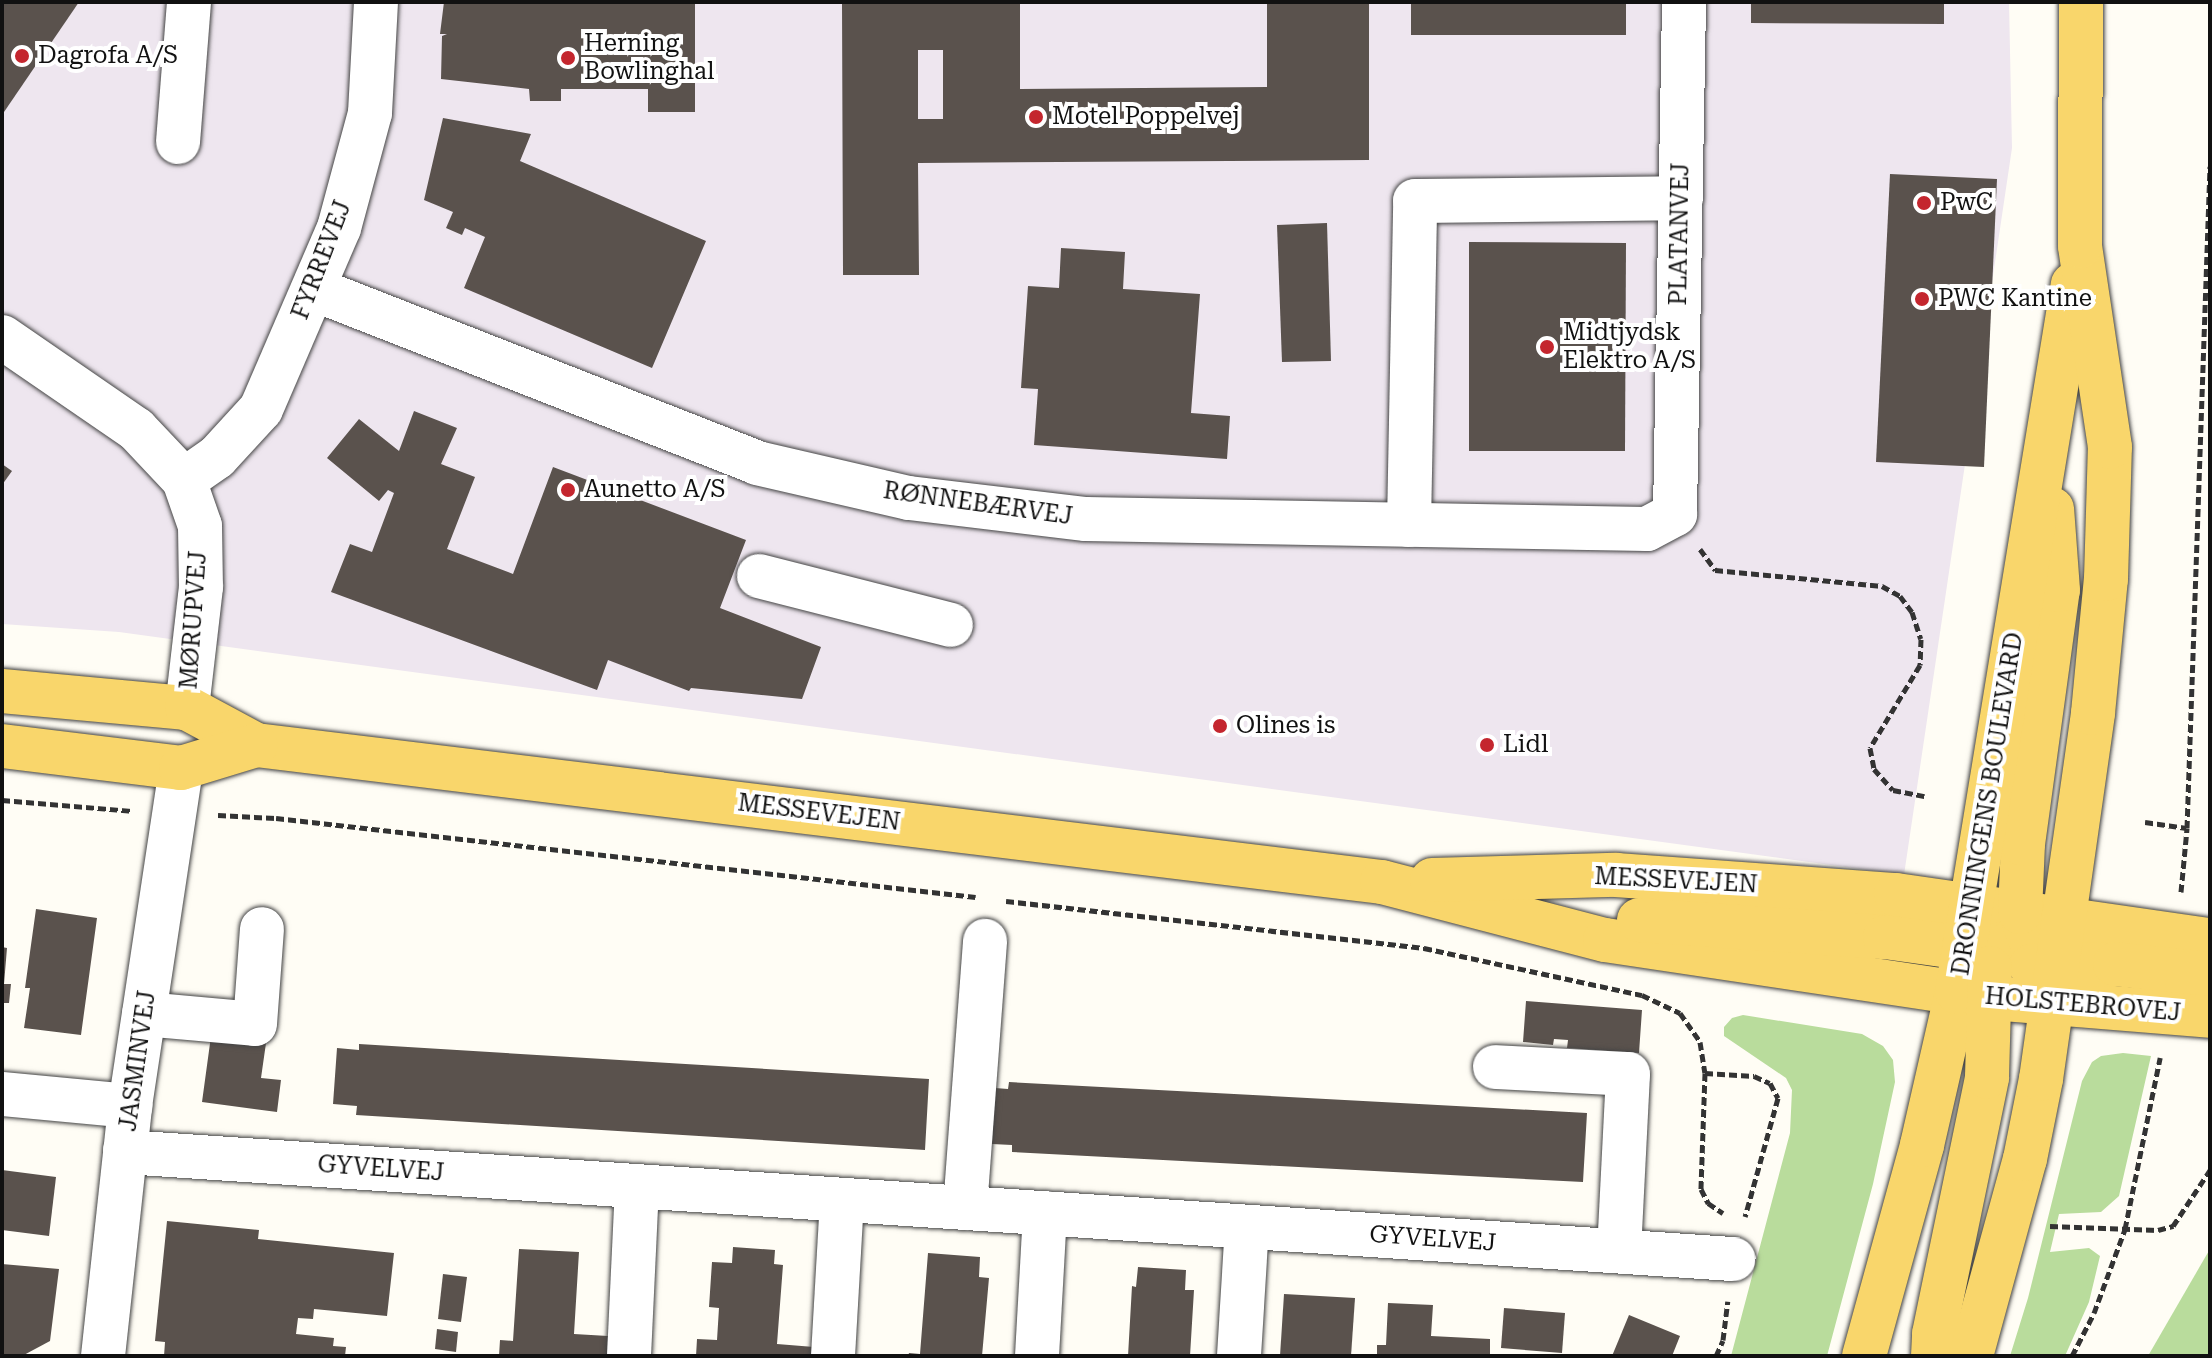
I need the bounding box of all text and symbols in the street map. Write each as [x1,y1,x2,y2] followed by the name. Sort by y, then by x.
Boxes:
[584,30,714,86] place label: Herning Bowlinghal
[38,42,178,70] place label: Dagrofa A/S
[13,47,31,65] marker: Dagrofa A/S
[559,49,577,67] marker: Herning Bowlinghal
[1052,103,1240,131] place label: Motel Poppelvej
[1027,108,1045,126] marker: Motel Poppelvej
[1664,162,1696,306] street label: PLATANVEJ
[1940,189,1993,217] place label: PwC
[1915,194,1933,212] marker: PwC
[286,196,358,324] street label: FYRREVEJ
[1938,285,2092,313] place label: PWC Kantine
[1913,290,1931,308] marker: PWC Kantine
[1563,319,1696,375] place label: Midtjydsk Elektro A/S
[1538,338,1556,356] marker: Midtjydsk Elektro A/S
[584,476,725,504] place label: Aunetto A/S
[881,476,1075,532] street label: RØNNEBÆRVEJ
[559,481,577,499] marker: Aunetto A/S
[175,550,213,690] street label: MØRUPVEJ
[1947,631,2029,977] street label: DRONNINGENS BOULEVARD
[1236,712,1335,740] place label: Olines is
[1211,717,1229,735] marker: Olines is
[1503,731,1548,759] place label: Lidl
[1478,736,1496,754] marker: Lidl
[736,789,902,837] street label: MESSEVEJEN
[1594,862,1758,900] street label: MESSEVEJEN
[1984,982,2182,1028] street label: HOLSTEBROVEJ
[114,989,162,1133] street label: JASMINVEJ
[317,1150,445,1188] street label: GYVELVEJ
[1369,1220,1497,1258] street label: GYVELVEJ

